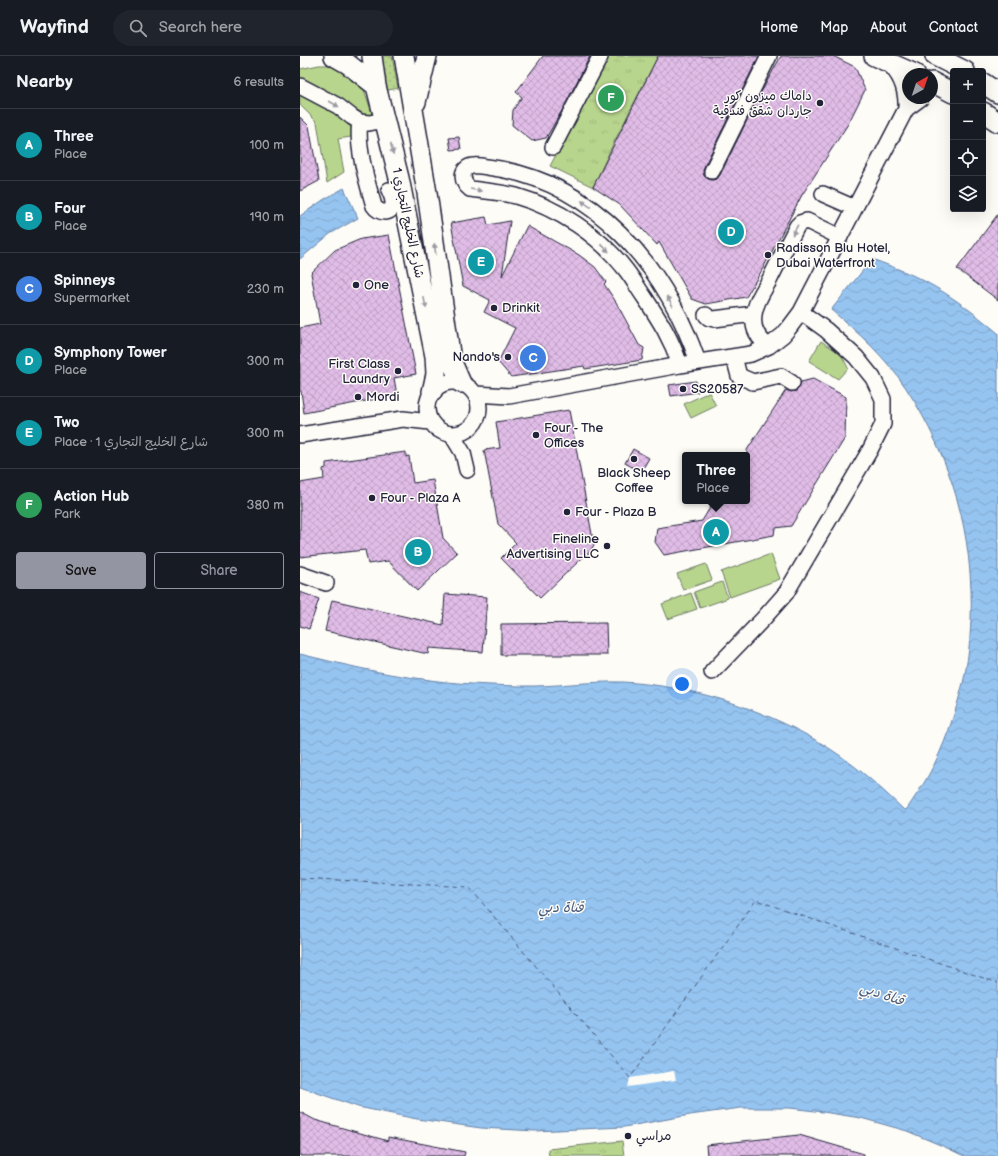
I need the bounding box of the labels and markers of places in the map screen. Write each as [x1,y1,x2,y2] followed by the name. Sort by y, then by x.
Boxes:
[598,83,624,113] pin: F
[713,88,812,119] place label: داماك ميزون كور جاردان شقق فندقية
[815,98,825,108] marker: داماك ميزون كور جاردان شقق فندقية
[718,217,744,247] pin: D
[776,240,890,271] place label: Radisson Blu Hotel, Dubai Waterfront
[468,247,494,277] pin: E
[763,250,773,260] marker: Radisson Blu Hotel, Dubai Waterfront
[364,277,389,293] place label: One
[351,280,361,290] marker: One
[502,300,540,316] place label: Drinkit
[489,303,499,313] marker: Drinkit
[520,343,546,373] pin: C
[452,349,501,365] place label: Nando's
[503,352,513,362] marker: Nando's
[328,356,391,387] place label: First Class Laundry
[393,366,403,376] marker: First Class Laundry
[691,381,744,397] place label: SS20587
[678,384,688,394] marker: SS20587
[366,389,400,405] place label: Mordi
[353,392,363,402] marker: Mordi
[544,420,604,451] place label: Four - The Offices
[531,430,541,440] marker: Four - The Offices
[629,454,639,464] marker: Black Sheep Coffee
[597,465,671,496] place label: Black Sheep Coffee
[380,490,461,506] place label: Four - Plaza A
[367,493,377,503] marker: Four - Plaza A
[575,504,657,520] place label: Four - Plaza B
[562,507,572,517] marker: Four - Plaza B
[703,517,729,547] pin: A
[507,531,599,562] place label: Fineline Advertising LLC
[405,537,431,567] pin: B
[602,541,612,551] marker: Fineline Advertising LLC
[636,1128,672,1147] place label: مراسي
[623,1131,633,1141] marker: مراسي

